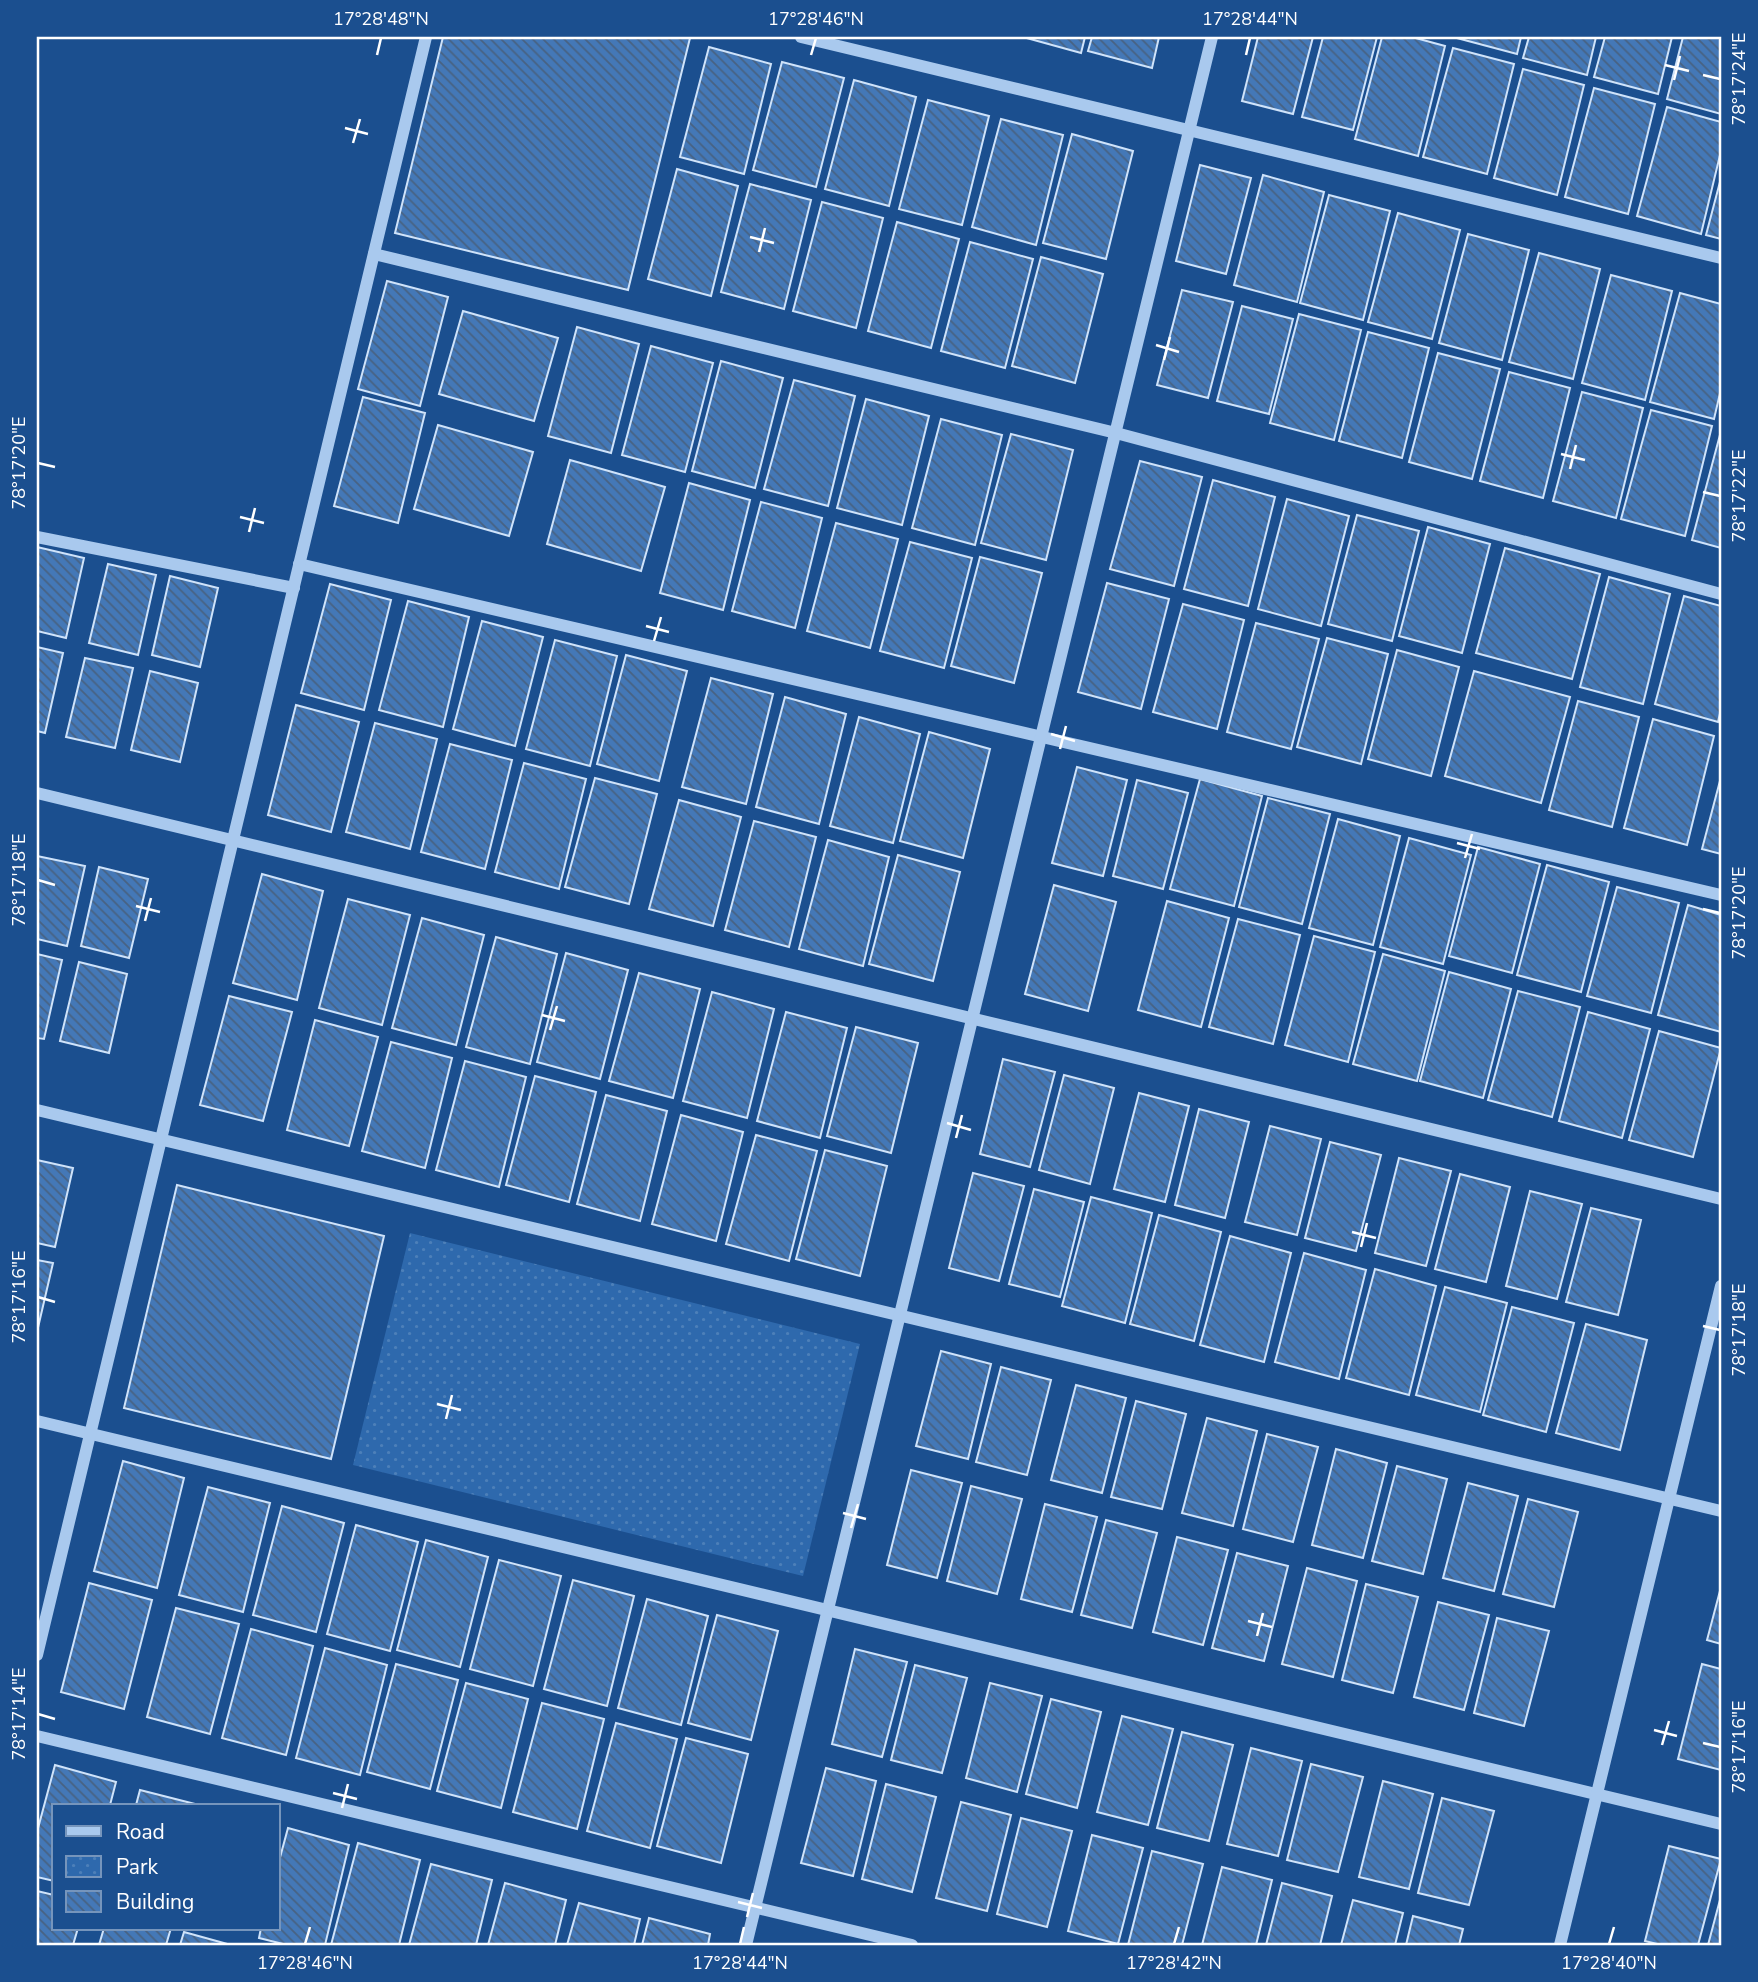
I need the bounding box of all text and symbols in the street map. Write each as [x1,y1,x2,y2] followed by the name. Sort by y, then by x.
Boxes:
[333,7,429,31] text: 17°28'48"N
[768,7,864,31] text: 17°28'46"N
[1202,7,1298,31] text: 17°28'44"N
[1727,33,1751,126] text: 78°17'24"E
[7,417,31,510] text: 78°17'20"E
[1727,450,1751,543] text: 78°17'22"E
[7,834,31,927] text: 78°17'18"E
[1727,867,1751,960] text: 78°17'20"E
[7,1251,31,1344] text: 78°17'16"E
[1727,1284,1751,1377] text: 78°17'18"E
[7,1668,31,1761] text: 78°17'14"E
[1727,1701,1751,1794] text: 78°17'16"E
[52,1804,280,1930] legend
[116,1818,165,1846] text: Road
[116,1853,158,1881] text: Park
[116,1888,194,1916] text: Building
[257,1951,353,1975] text: 17°28'46"N
[692,1951,788,1975] text: 17°28'44"N
[1126,1951,1222,1975] text: 17°28'42"N
[1561,1951,1657,1975] text: 17°28'40"N

